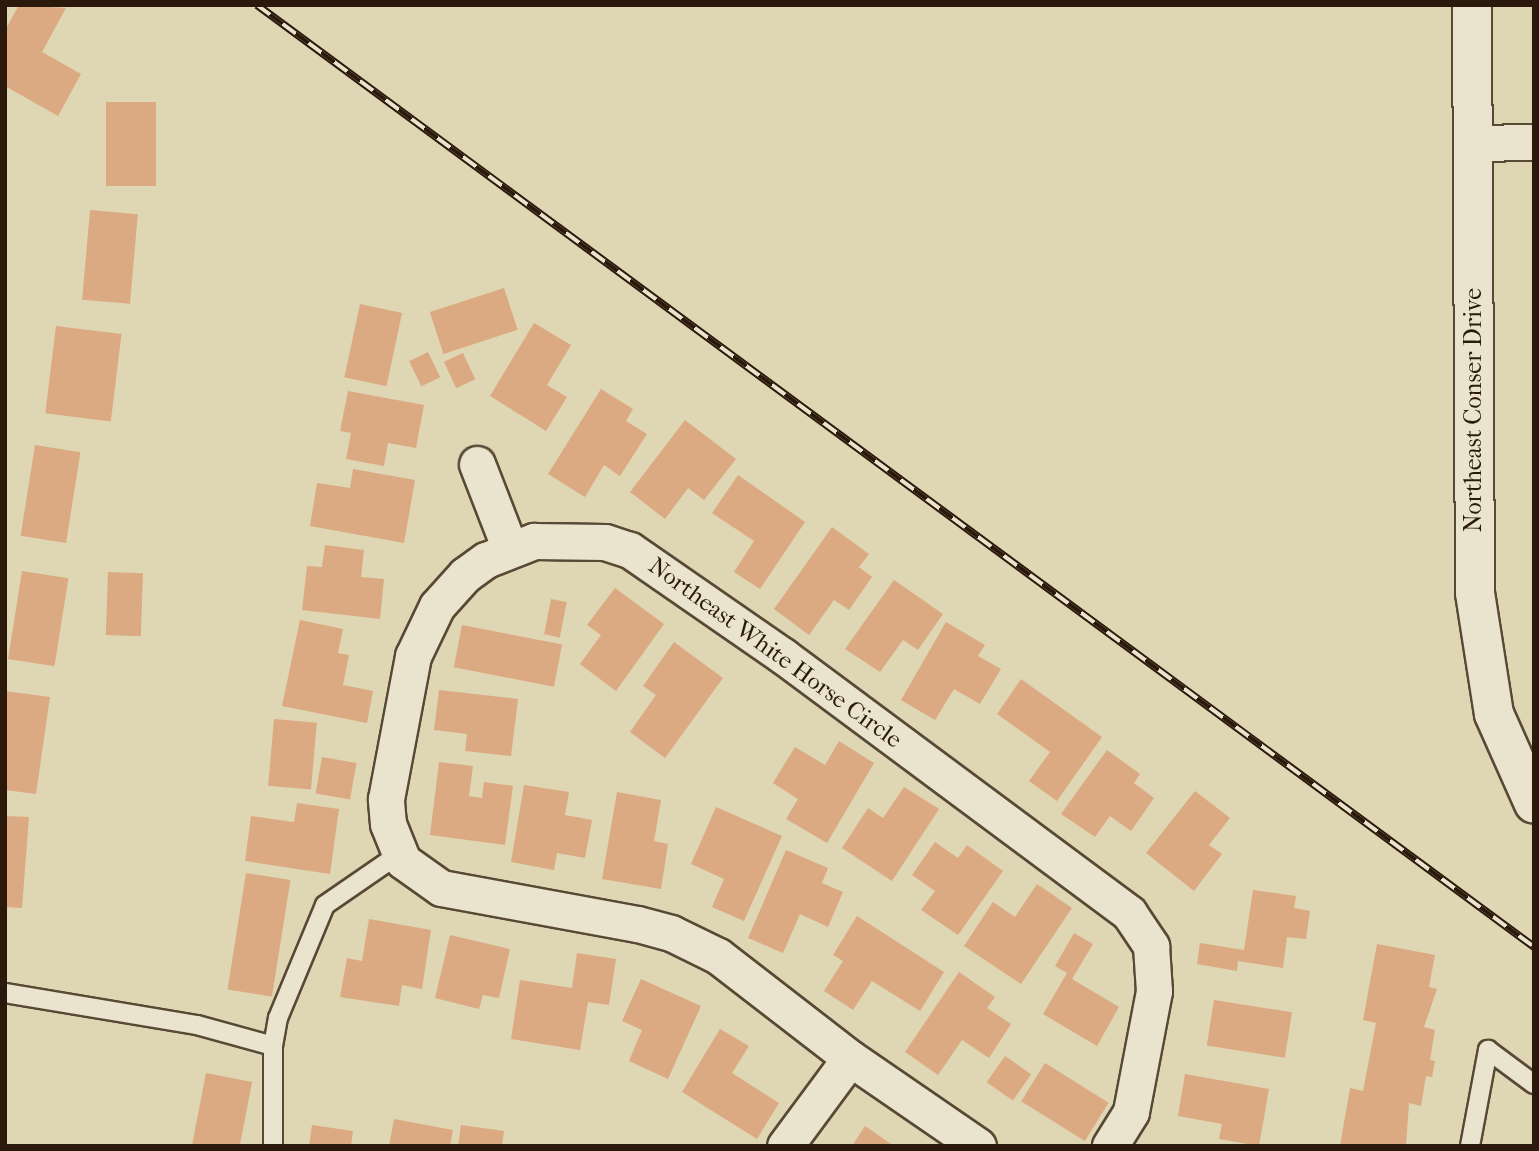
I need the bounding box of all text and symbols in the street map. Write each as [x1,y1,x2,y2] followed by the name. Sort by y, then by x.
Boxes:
[1460,288,1488,532] street label: Northeast Conser Drive
[643,551,907,755] street label: Northeast White Horse Circle

